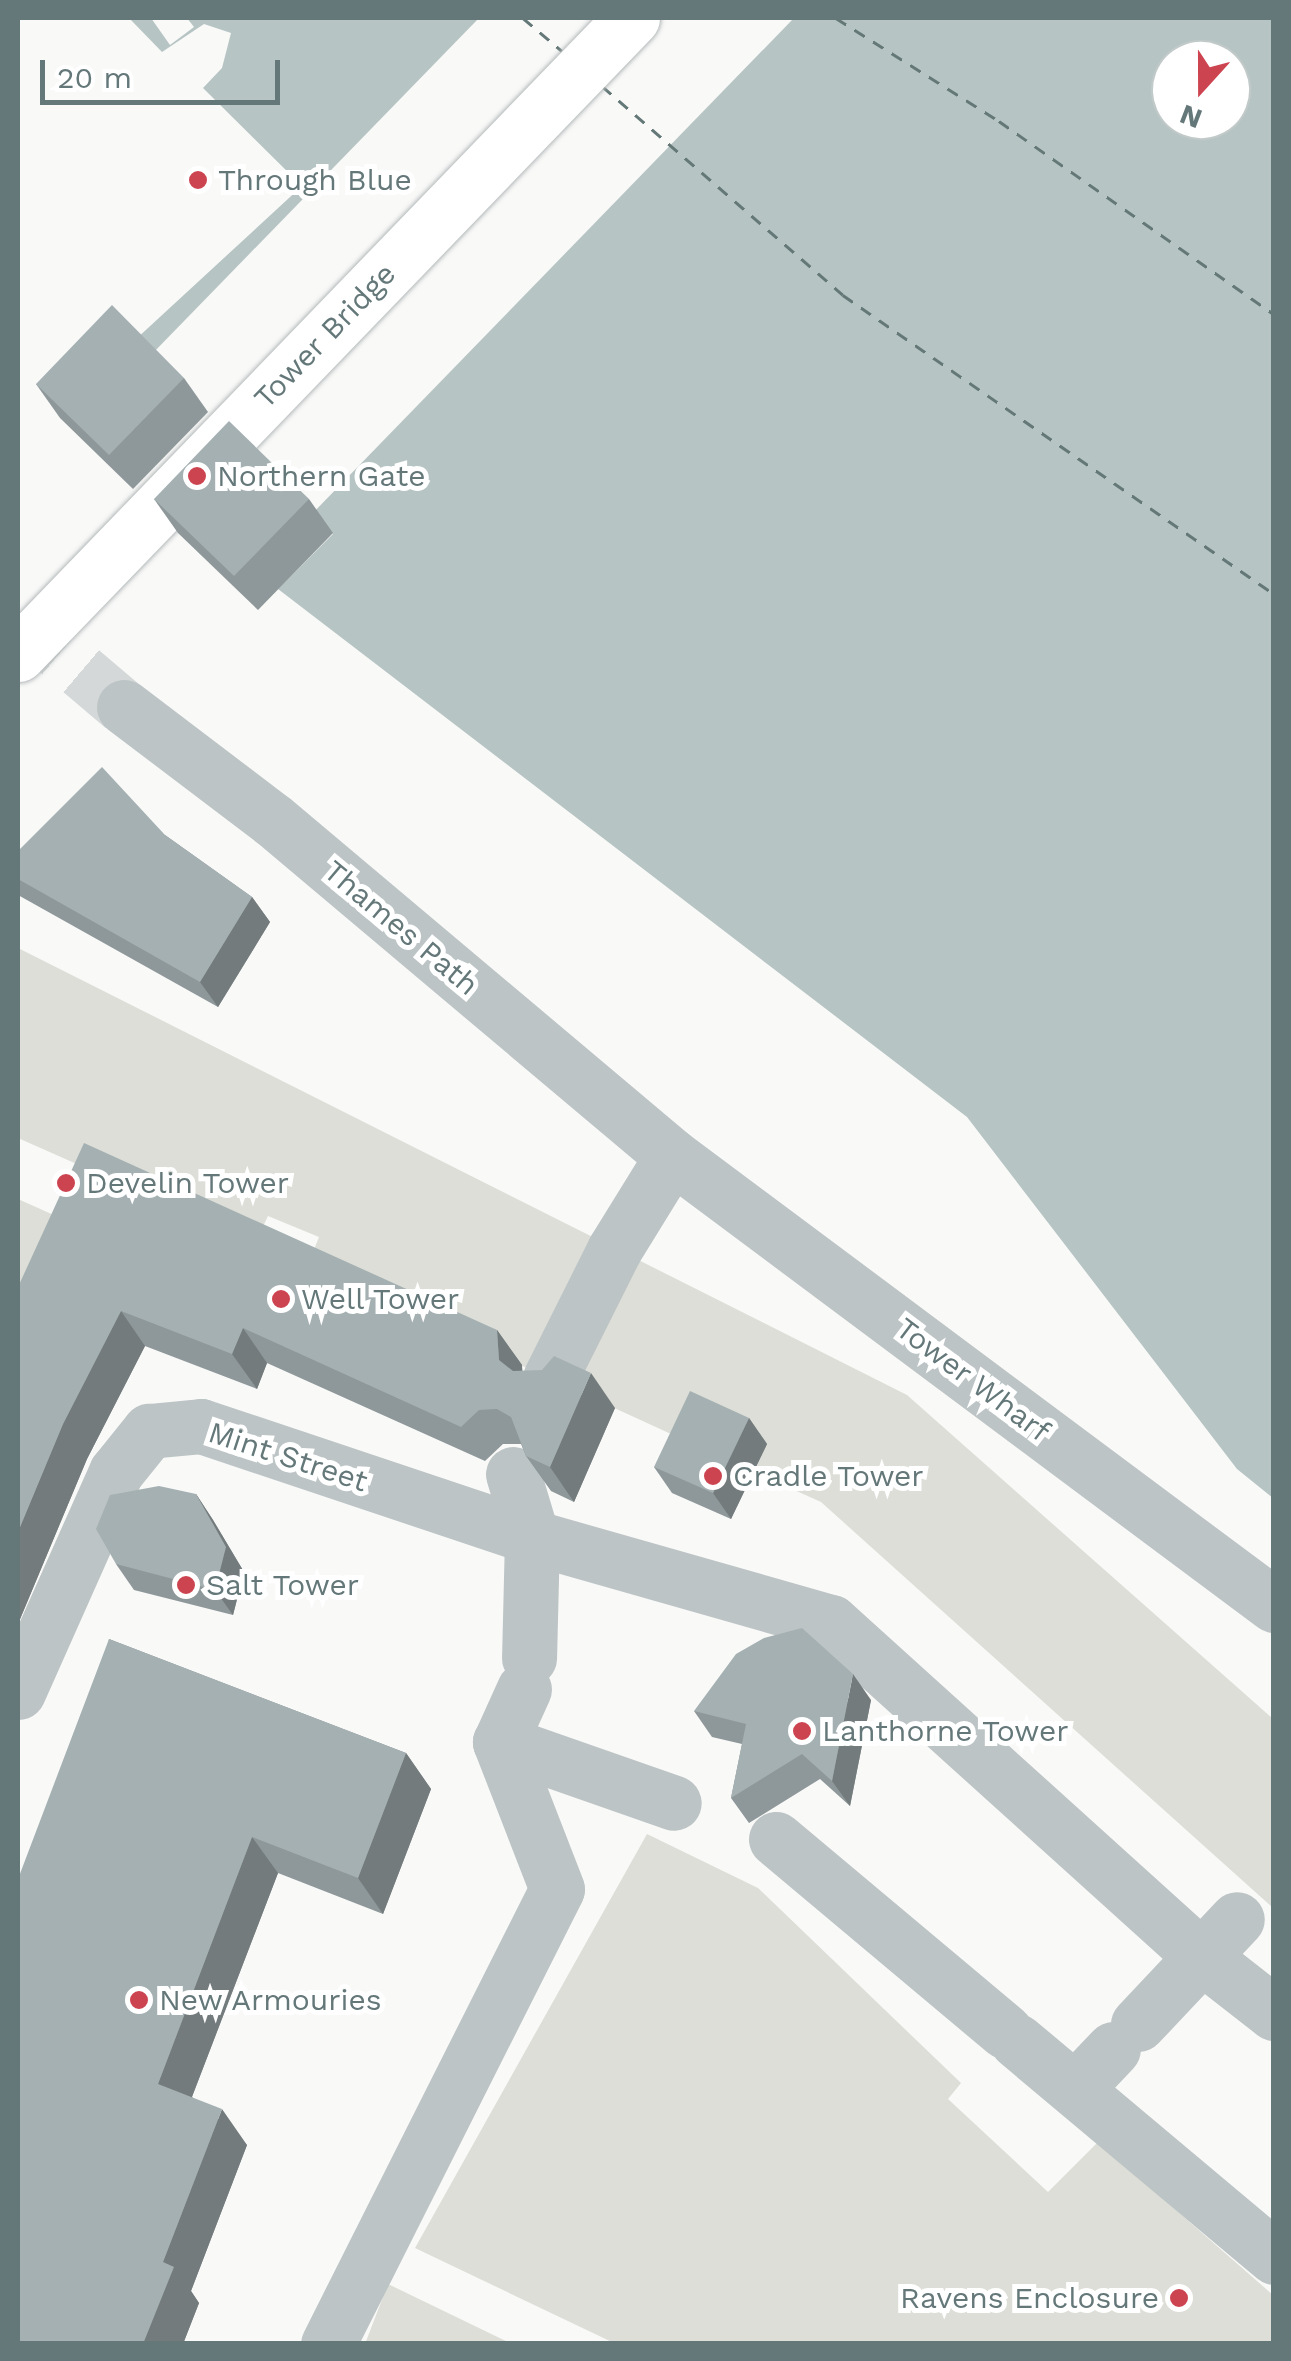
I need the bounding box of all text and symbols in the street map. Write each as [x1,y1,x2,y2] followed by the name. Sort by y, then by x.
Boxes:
[45,40,285,102] scale bar
[1151,40,1251,140] north arrow
[57,60,132,95] text: 20 m
[1175,97,1206,136] text: N
[218,162,412,198] place label: Through Blue
[187,169,209,191] marker: Through Blue
[247,256,403,416] street label: Tower Bridge
[217,458,426,494] place label: Northern Gate
[186,465,208,487] marker: Northern Gate
[316,853,486,1003] street label: Thames Path
[86,1165,290,1201] place label: Develin Tower
[55,1172,77,1194] marker: Develin Tower
[301,1281,461,1317] place label: Well Tower
[270,1288,292,1310] marker: Well Tower
[888,1310,1058,1450] street label: Tower Wharf
[204,1414,372,1500] street label: Mint Street
[733,1458,924,1494] place label: Cradle Tower
[702,1465,724,1487] marker: Cradle Tower
[206,1567,360,1603] place label: Salt Tower
[175,1574,197,1596] marker: Salt Tower
[822,1713,1069,1749] place label: Lanthorne Tower
[791,1720,813,1742] marker: Lanthorne Tower
[159,1982,384,2018] place label: New Armouries
[128,1989,150,2011] marker: New Armouries
[900,2280,1159,2316] place label: Ravens Enclosure
[1168,2287,1190,2309] marker: Ravens Enclosure

